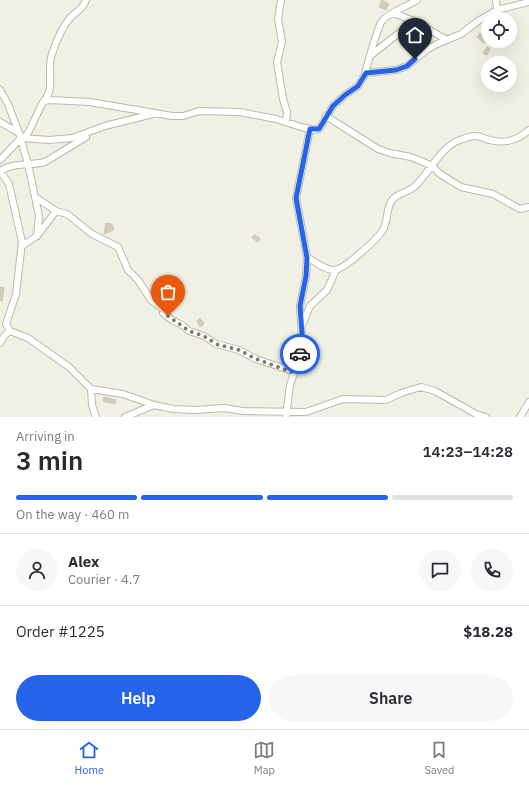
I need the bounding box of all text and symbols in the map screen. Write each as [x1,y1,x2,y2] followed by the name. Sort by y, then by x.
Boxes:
[481,12,517,92] map controls
[481,12,517,48] button: locate
[398,18,432,59] pin
[404,24,426,46] icon: home
[481,56,517,92] button: layers
[151,275,185,316] pin
[157,281,179,303] icon: bag
[280,334,320,374] courier
[289,343,311,365] icon: car
[16,428,75,445] text: Arriving in
[423,442,513,461] text: 14:23–14:28
[16,443,83,477] text: 3 min
[16,506,129,523] text: On the way · 460 m
[16,549,58,591] button: person
[419,549,461,591] button: chat
[471,549,513,591] button: phone
[68,552,99,571] text: Alex
[68,571,140,588] text: Courier · 4.7
[16,622,105,641] text: Order #1225
[463,622,513,641] text: $18.28
[16,675,261,721] button: Help
[269,675,513,721] button: Share
[75,739,104,777] tab: Home
[253,739,275,777] tab: Map
[424,739,454,777] tab: Saved

